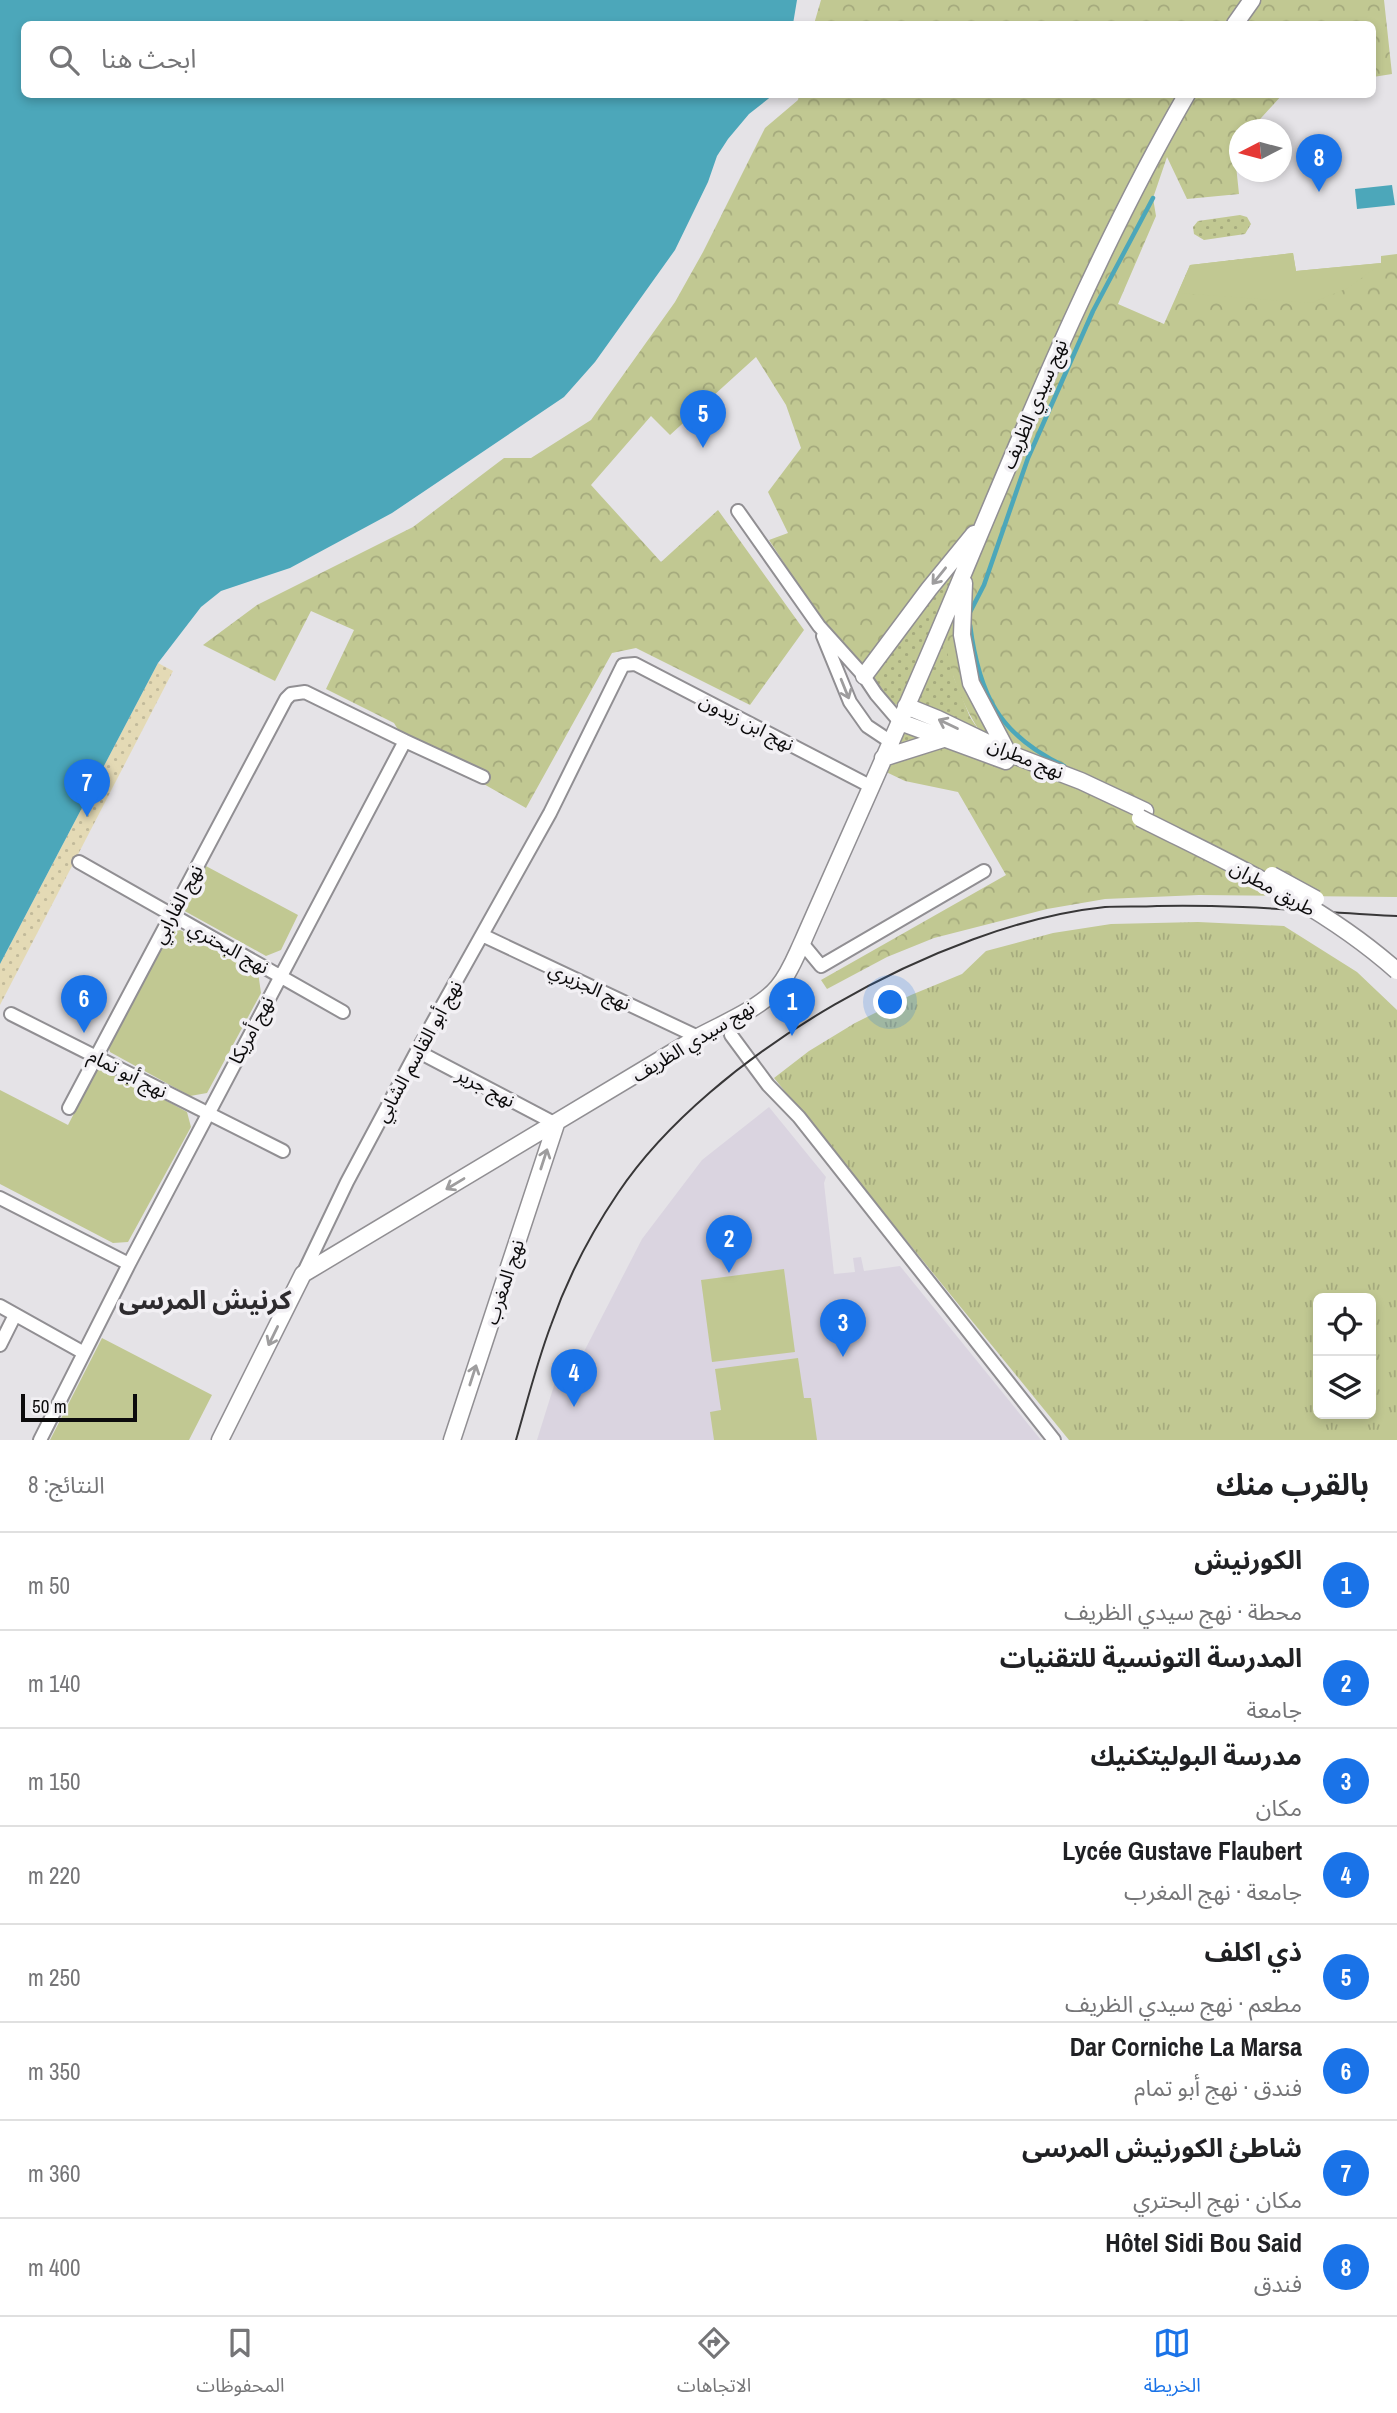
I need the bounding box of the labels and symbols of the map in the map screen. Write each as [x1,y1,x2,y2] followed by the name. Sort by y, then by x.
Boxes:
[1229,119,1292,182] north arrow
[1296,134,1342,192] pin: 8
[995,335,1075,474] street label: نهج سيدي الظريف
[680,390,726,448] pin: 5
[932,567,947,585] one-way arrow
[839,678,852,700] one-way arrow
[694,687,799,759] street label: نهج ابن زيدون
[938,717,959,730] one-way arrow
[984,731,1068,787] street label: نهج مطران
[64,759,110,817] pin: 7
[1226,854,1320,922] street label: طريق مطران
[145,860,211,949] street label: نهج الفارابي
[183,914,274,982] street label: نهج البحتري
[544,956,635,1018] street label: نهج الجزيري
[61,975,107,1033] pin: 6
[368,975,470,1128] street label: نهج أبو القاسم الشابي
[769,978,815,1036] pin: 1
[873,985,907,1019] your location
[222,991,282,1070] street label: نهج أمريكا
[627,994,760,1090] street label: نهج سيدي الظريف
[83,1042,172,1106] street label: نهج أبو تمام
[450,1060,520,1115] street label: نهج جرير
[538,1148,551,1170] one-way arrow
[445,1177,465,1191] one-way arrow
[706,1215,752,1273] pin: 2
[478,1236,532,1329] street label: نهج المغرب
[119,1282,292,1317] district label: كرنيش المرسى
[820,1299,866,1357] pin: 3
[265,1325,279,1346] one-way arrow
[551,1349,597,1407] pin: 4
[468,1364,481,1386] one-way arrow
[21,1391,136,1423] scale bar

